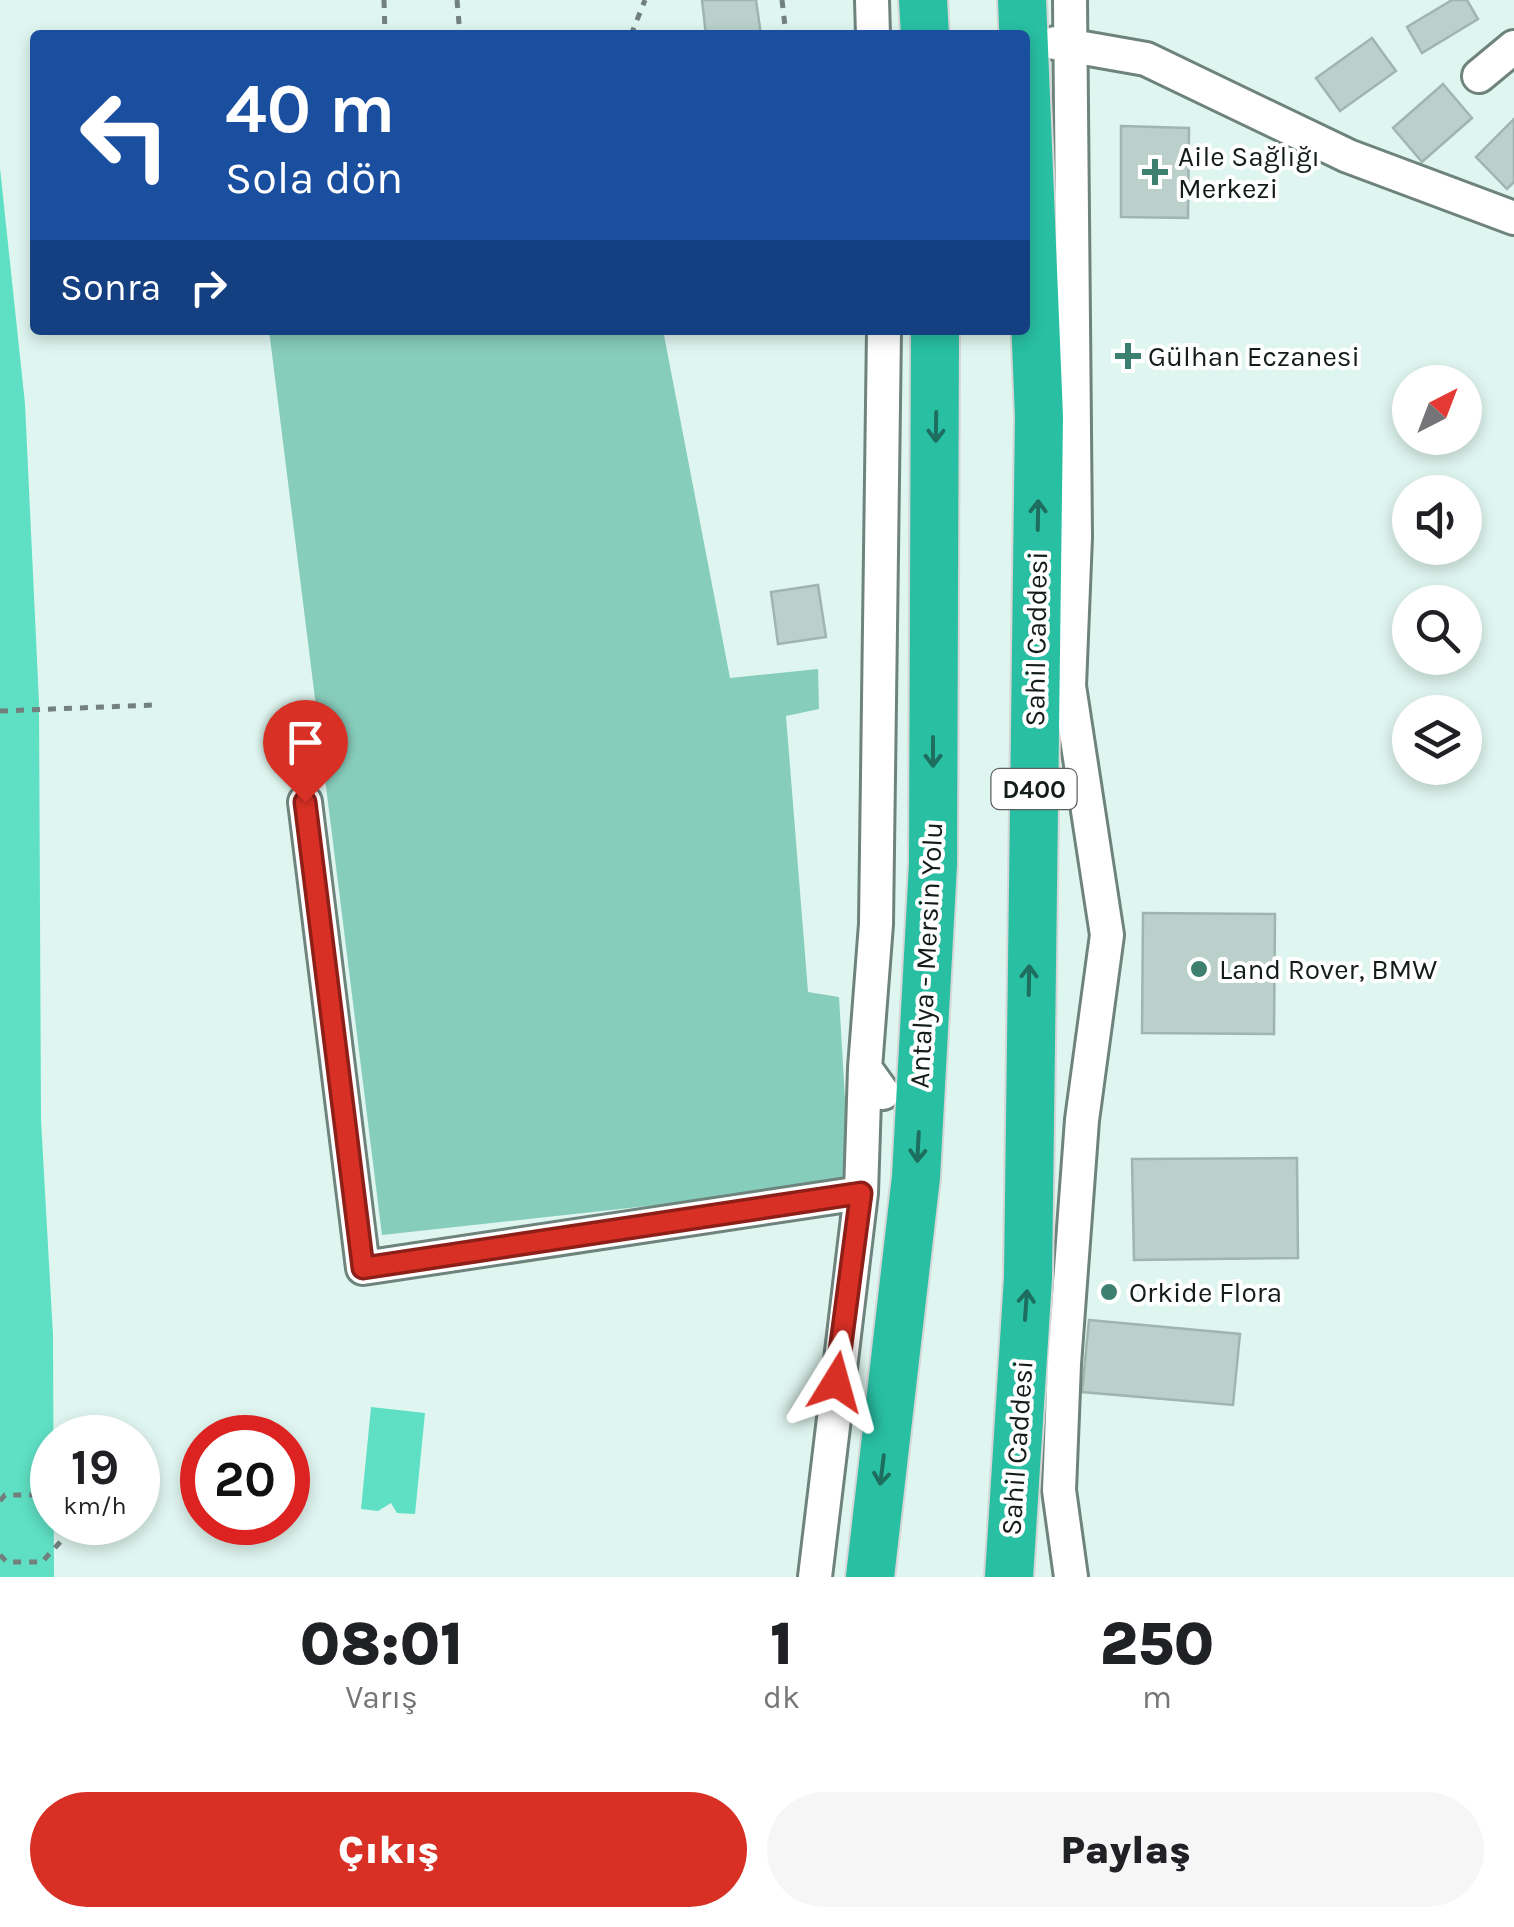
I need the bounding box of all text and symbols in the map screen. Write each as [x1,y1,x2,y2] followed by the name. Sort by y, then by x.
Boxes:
[225,68,395,150] text: 40 m
[60,70,190,200] icon: left
[1178,140,1320,205] place label: Aile Sağlığı Merkezi
[225,152,403,204] text: Sola dön
[1142,159,1168,185] marker: Aile Sağlığı Merkezi
[181,260,236,315] icon: right
[60,265,161,310] text: Sonra
[1148,340,1360,373] place label: Gülhan Eczanesi
[1117,345,1139,367] marker: Gülhan Eczanesi
[1392,365,1482,455] north arrow
[1392,365,1482,785] map controls
[926,411,945,443] one-way arrow
[1392,475,1482,565] button: sound
[1028,500,1047,532] one-way arrow
[1018,551,1054,727] street label: Sahil Caddesi
[1392,585,1482,675] button: search
[1392,695,1482,785] button: layers
[263,700,348,803] pin
[278,715,333,770] icon: arrive
[924,736,942,768] one-way arrow
[992,769,1076,809] road number: D400
[903,821,949,1089] street label: Antalya - Mersin Yolu
[1219,953,1437,986] place label: Land Rover, BMW
[1188,958,1210,980] marker: Land Rover, BMW
[1020,965,1039,997] one-way arrow
[908,1131,927,1163] one-way arrow
[1129,1276,1282,1309] place label: Orkide Flora
[1098,1281,1120,1303] marker: Orkide Flora
[1017,1289,1036,1322] one-way arrow
[784,1330,888,1434] position arrow
[994,1359,1040,1537] street label: Sahil Caddesi
[180,1415,310,1545] speed limit sign: 20
[71,1438,119,1497] text: 19
[872,1453,891,1486] one-way arrow
[63,1491,127,1520] text: km/h
[300,1609,463,1679] text: 08:01
[770,1609,793,1679] text: 1
[1100,1609,1214,1679] text: 250
[345,1679,418,1716] text: Varış
[763,1679,800,1716] text: dk
[1142,1679,1172,1716] text: m
[30,1792,747,1907] button: Çıkış
[767,1792,1484,1907] button: Paylaş

